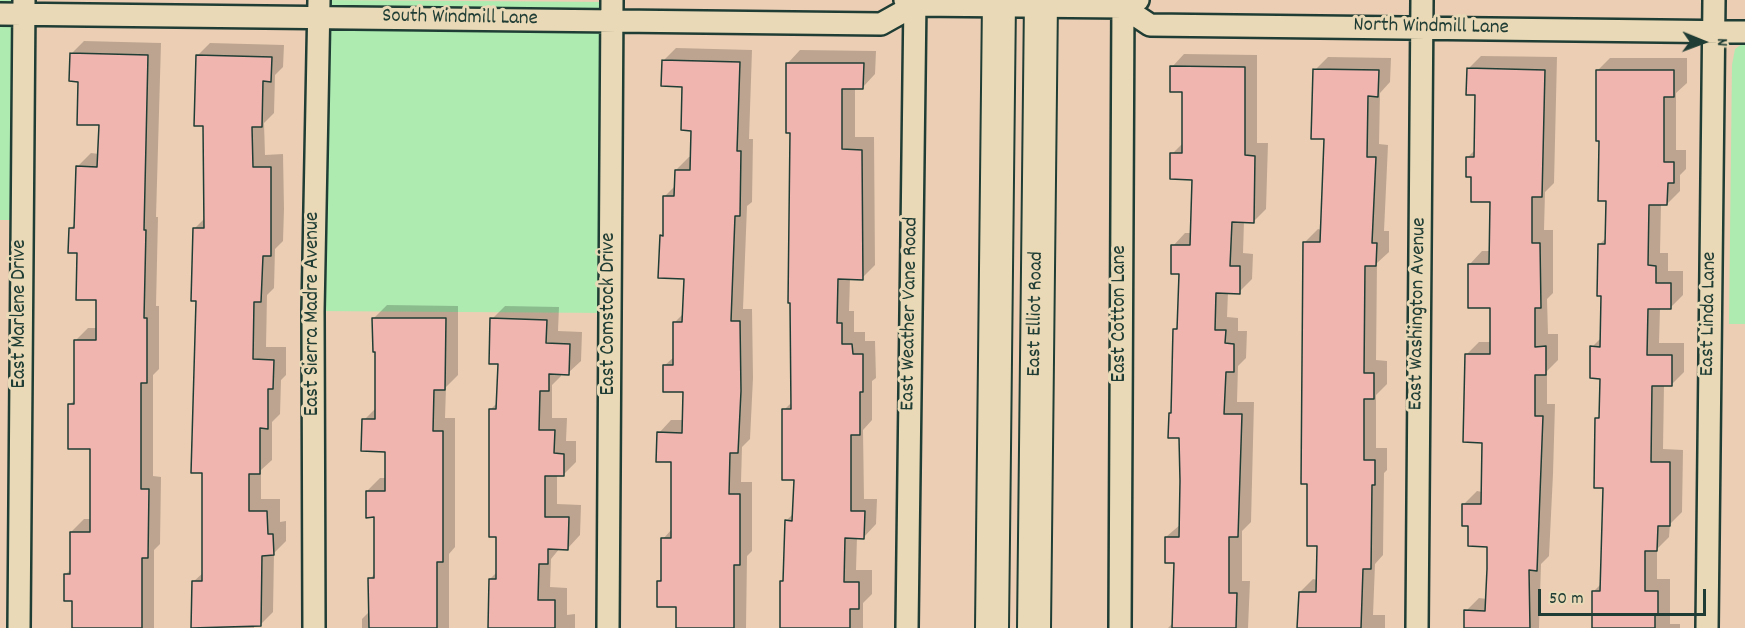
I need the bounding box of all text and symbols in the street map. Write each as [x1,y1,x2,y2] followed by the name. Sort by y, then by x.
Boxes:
[382,5,538,33] street label: South Windmill Lane
[1673,12,1733,72] north arrow
[1353,14,1509,42] street label: North Windmill Lane
[1710,38,1733,46] text: N
[301,212,327,416] street label: East Sierra Madre Avenue
[897,217,925,411] street label: East Weather Vane Road
[1405,217,1433,411] street label: East Washington Avenue
[597,232,623,396] street label: East Comstock Drive
[8,239,34,389] street label: East Marlene Drive
[1108,245,1134,383] street label: East Cotton Lane
[1023,251,1051,377] street label: East Elliot Road
[1696,251,1724,377] street label: East Linda Lane
[1541,577,1709,615] scale bar
[1549,587,1584,612] text: 50 m

